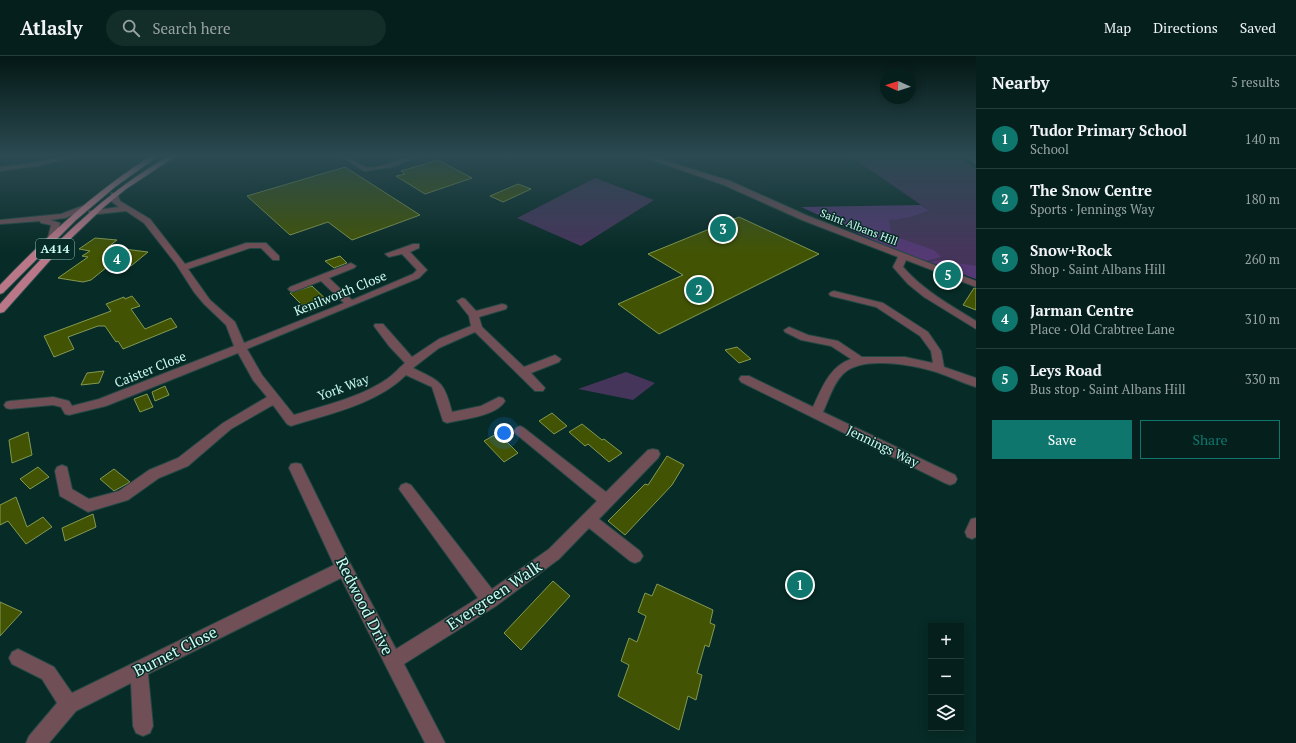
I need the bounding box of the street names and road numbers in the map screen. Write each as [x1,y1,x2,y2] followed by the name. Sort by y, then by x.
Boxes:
[818,206,900,248] street label: Saint Albans Hill
[36,239,74,259] road number: A414
[291,266,389,320] street label: Kenilworth Close
[112,346,188,392] street label: Caister Close
[315,369,372,405] street label: York Way
[844,421,922,471] street label: Jennings Way
[331,553,399,659] street label: Redwood Drive
[442,555,547,635] street label: Evergreen Walk
[129,620,221,682] street label: Burnet Close

